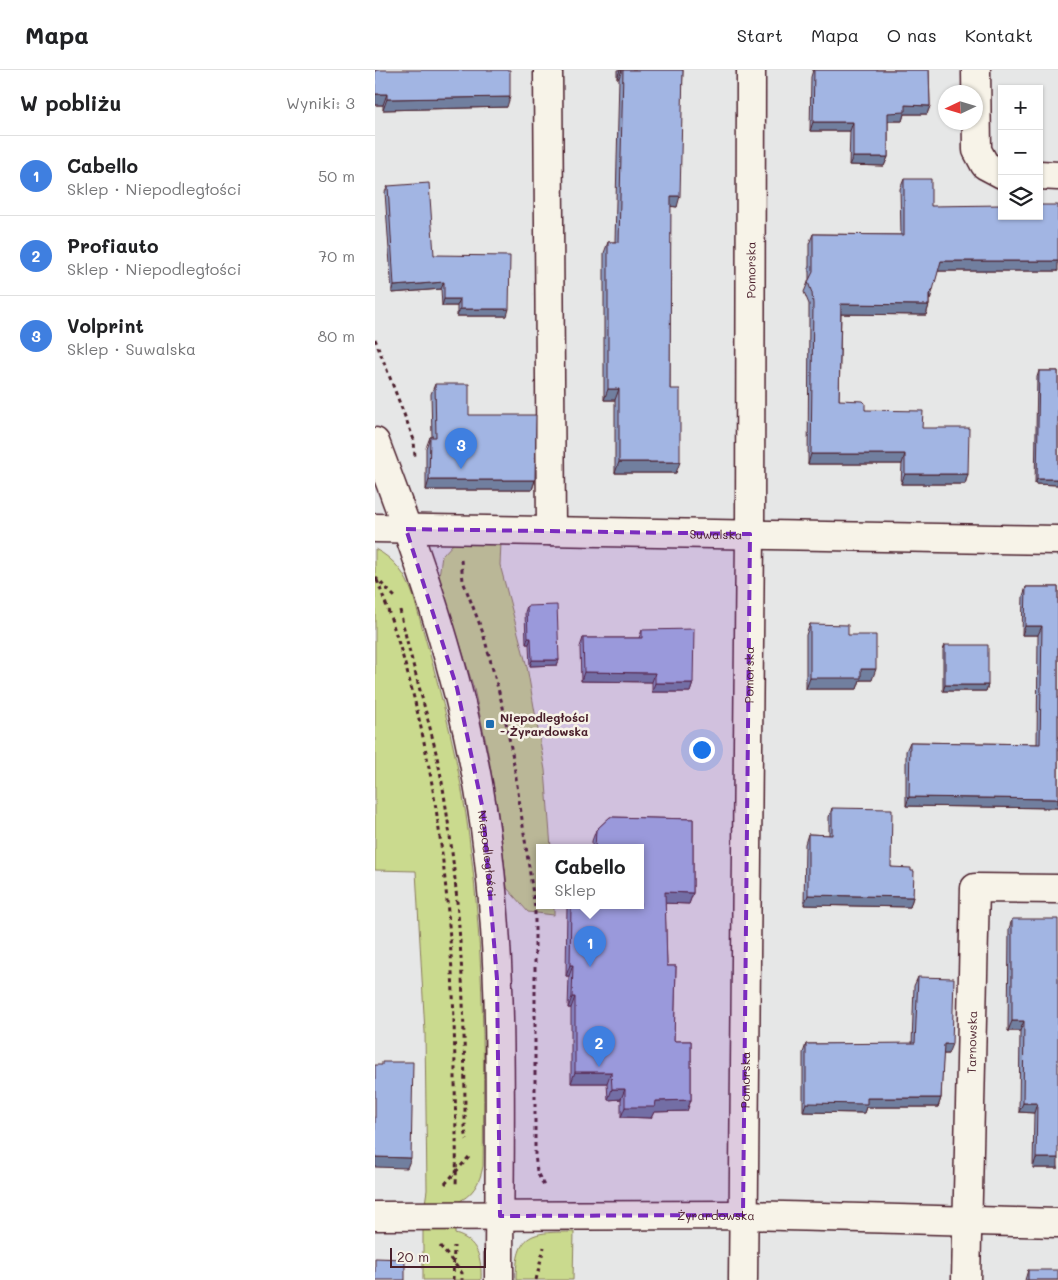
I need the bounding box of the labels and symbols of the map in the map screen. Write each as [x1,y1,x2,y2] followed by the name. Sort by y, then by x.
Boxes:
[938,85,983,130] north arrow
[743,242,759,299] street label: Pomorska
[445,428,477,469] pin: 3
[689,526,743,542] street label: Suwalska
[740,646,757,704] street label: Pomorska
[500,709,589,739] place label: Niepodległości - Żyrardowska
[484,718,496,730] marker: Niepodległości - Żyrardowska
[689,737,715,763] your location
[474,809,501,897] street label: Niepodległości
[574,926,606,967] pin: 1
[963,1010,980,1074] street label: Tarnowska
[583,1026,615,1067] pin: 2
[737,1051,753,1109] street label: Pomorska
[677,1207,755,1223] street label: Żyrardowska
[390,1245,486,1268] scale bar

